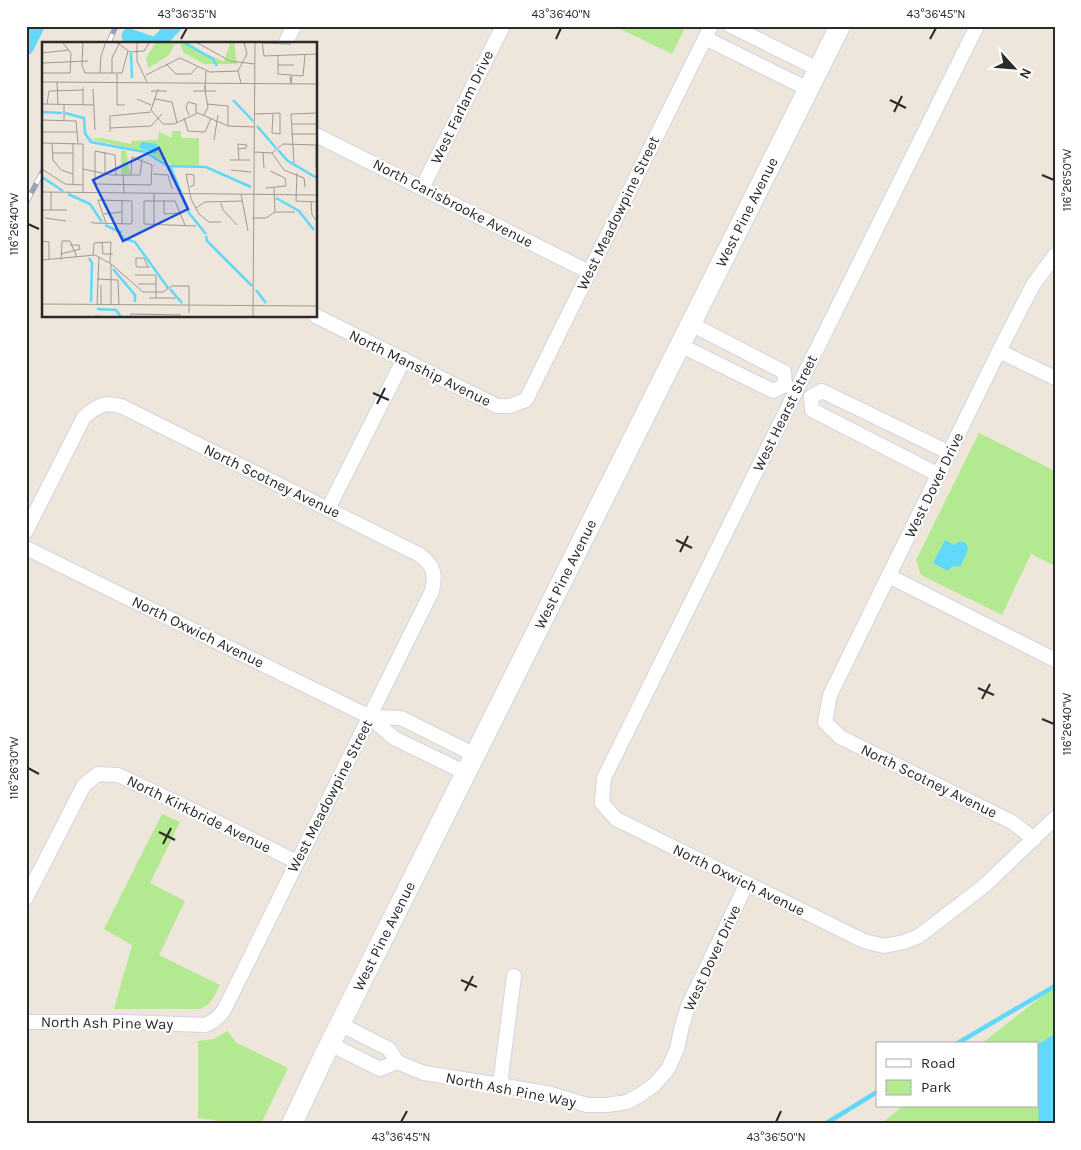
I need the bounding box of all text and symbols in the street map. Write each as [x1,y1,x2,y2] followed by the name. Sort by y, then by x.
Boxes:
[157,7,217,21] text: 43°36'35"N
[531,7,591,21] text: 43°36'40"N
[907,7,965,21] text: 43°36'45"N
[42,42,318,318] inset map
[988,42,1038,92] north arrow
[427,47,497,167] street label: West Farlam Drive
[1015,65,1035,82] text: N
[573,133,663,293] street label: West Meadowpine Street
[1060,148,1074,211] text: 116°26'50"W
[712,154,782,270] street label: West Pine Avenue
[370,155,536,251] street label: North Carisbrooke Avenue
[7,192,21,255] text: 116°26'40"W
[346,326,494,410] street label: North Manship Avenue
[749,351,821,474] street label: West Hearst Street
[901,429,967,541] street label: West Dover Drive
[201,440,343,522] street label: North Scotney Avenue
[530,516,600,632] street label: West Pine Avenue
[129,592,267,672] street label: North Oxwich Avenue
[1060,692,1074,755] text: 116°26'40"W
[284,716,377,875] street label: West Meadowpine Street
[7,736,21,799] text: 116°26'30"W
[858,740,1000,822] street label: North Scotney Avenue
[124,771,274,857] street label: North Kirkbride Avenue
[670,840,808,920] street label: North Oxwich Avenue
[349,879,419,994] street label: West Pine Avenue
[680,902,744,1014] street label: West Dover Drive
[41,1013,173,1033] street label: North Ash Pine Way
[876,1042,1038,1108] legend
[921,1054,956,1072] text: Road
[444,1069,578,1111] street label: North Ash Pine Way
[921,1078,951,1096] text: Park
[372,1130,430,1144] text: 43°36'45"N
[746,1130,806,1144] text: 43°36'50"N

